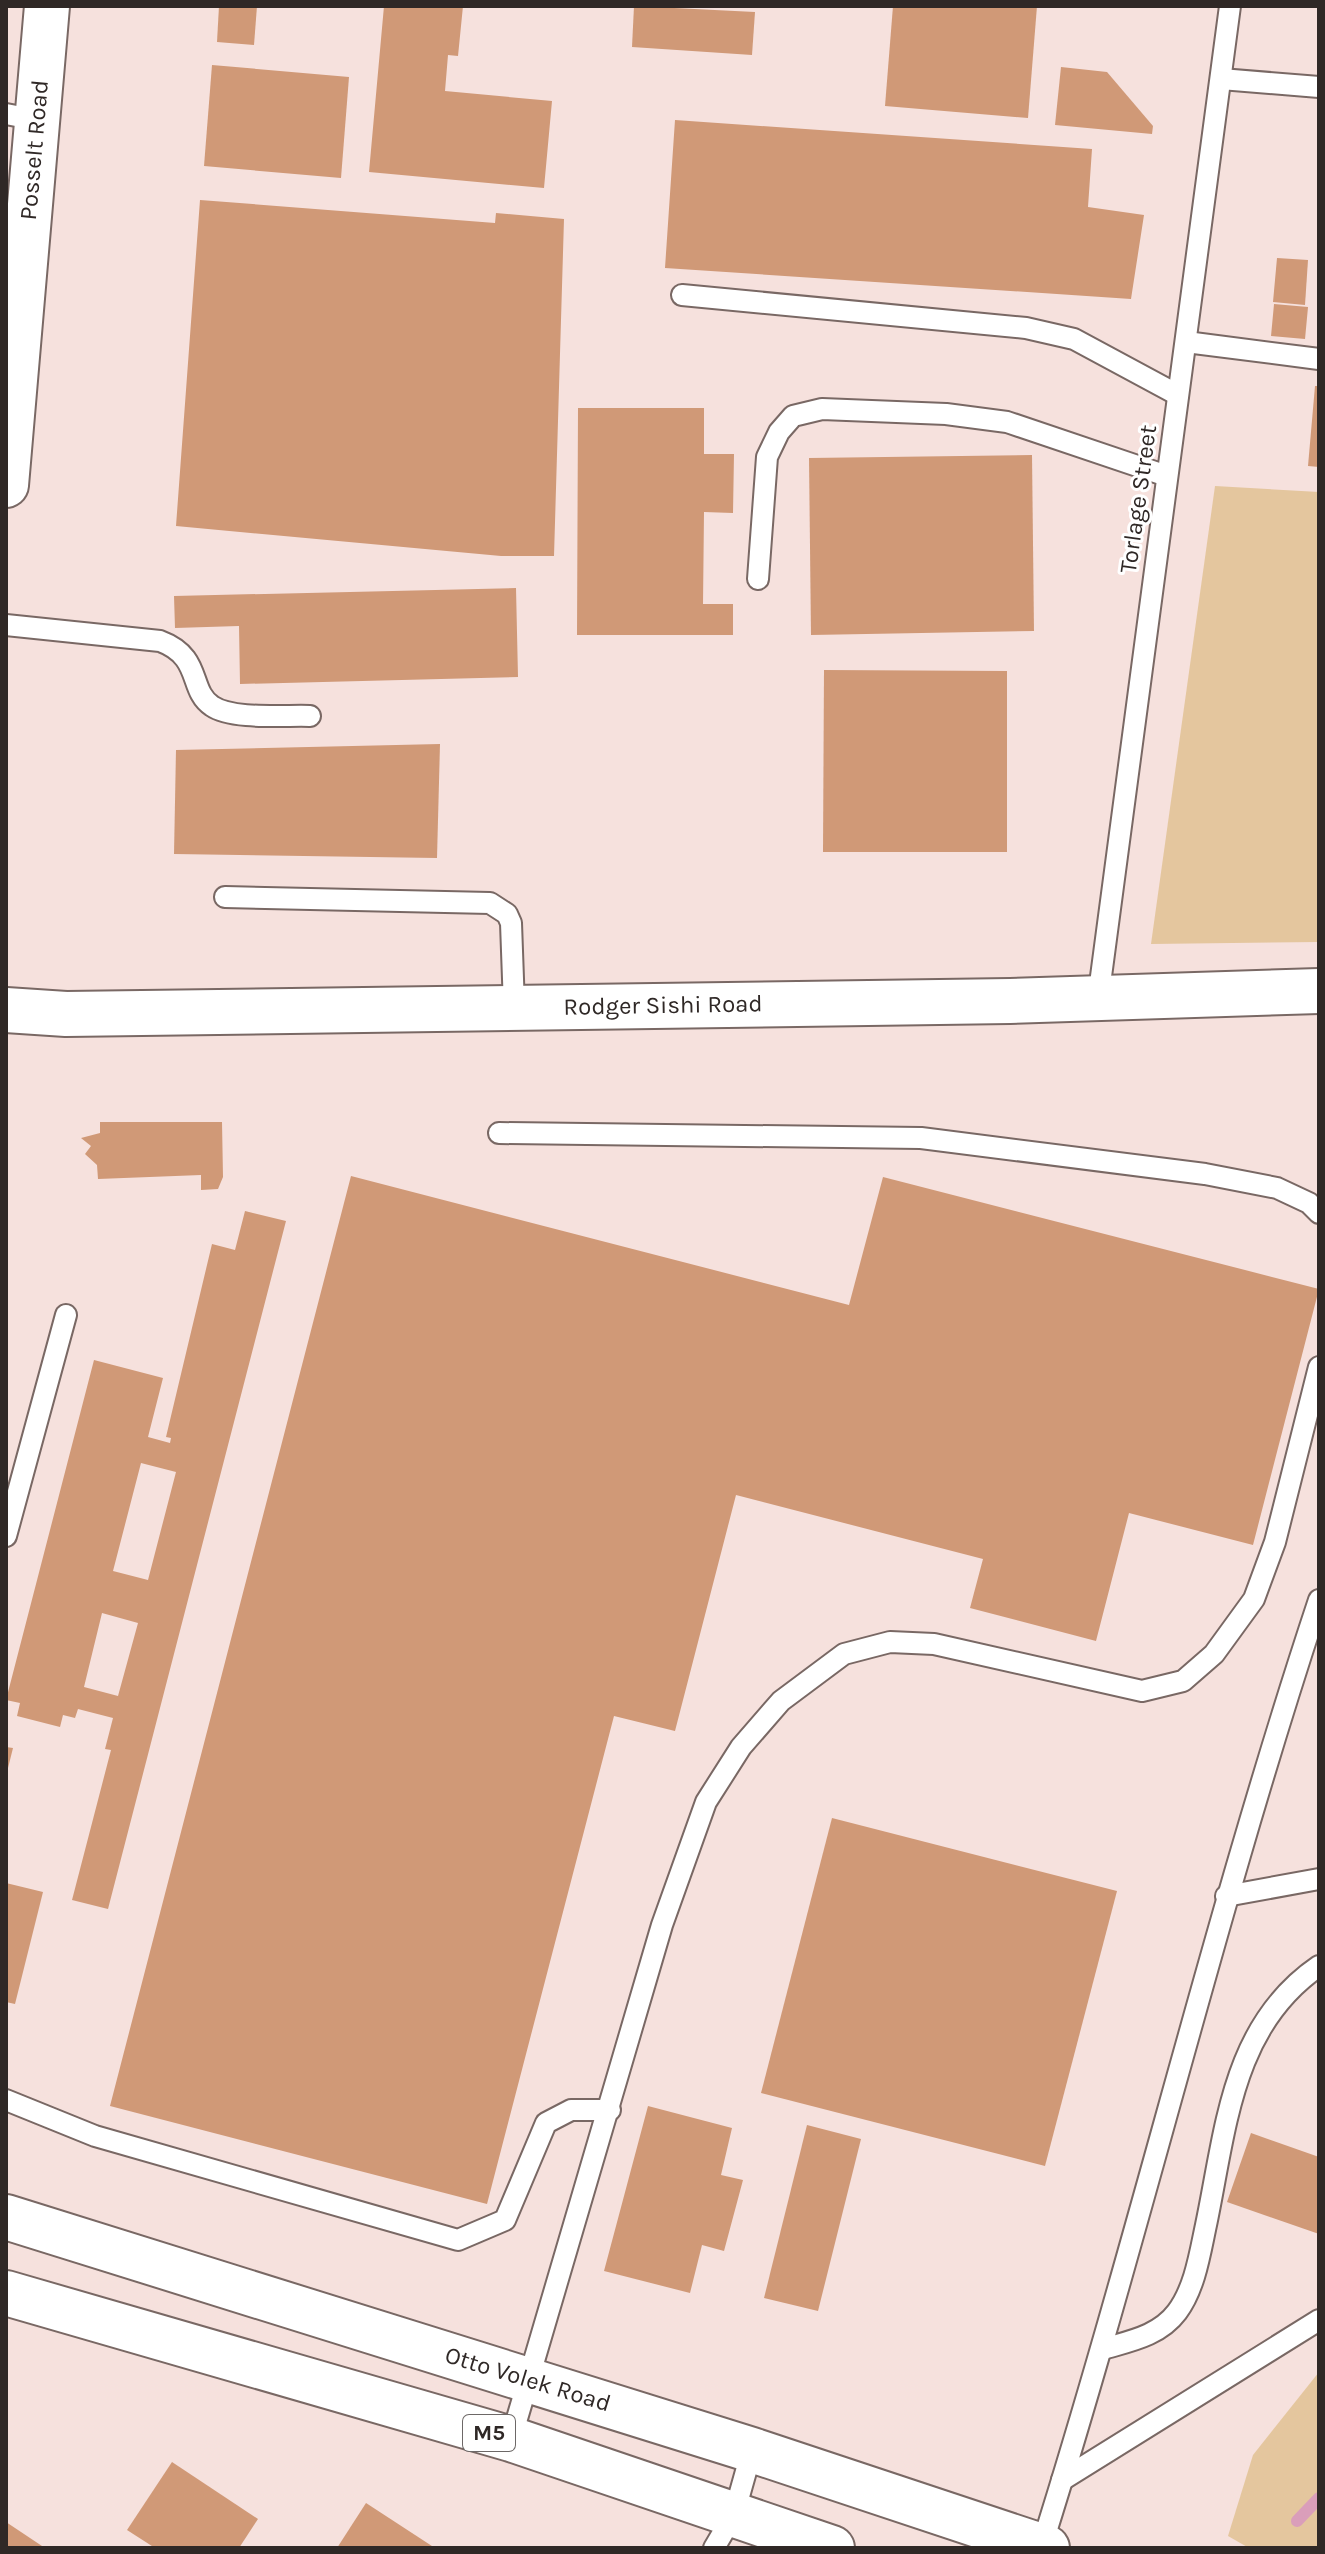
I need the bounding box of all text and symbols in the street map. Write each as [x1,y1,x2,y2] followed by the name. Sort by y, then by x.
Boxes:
[14,79,54,221] street label: Posselt Road
[1114,423,1162,575] street label: Torlage Street
[563,989,763,1021] street label: Rodger Sishi Road
[442,2341,614,2417] street label: Otto Volek Road
[463,2415,515,2451] road number: M5

